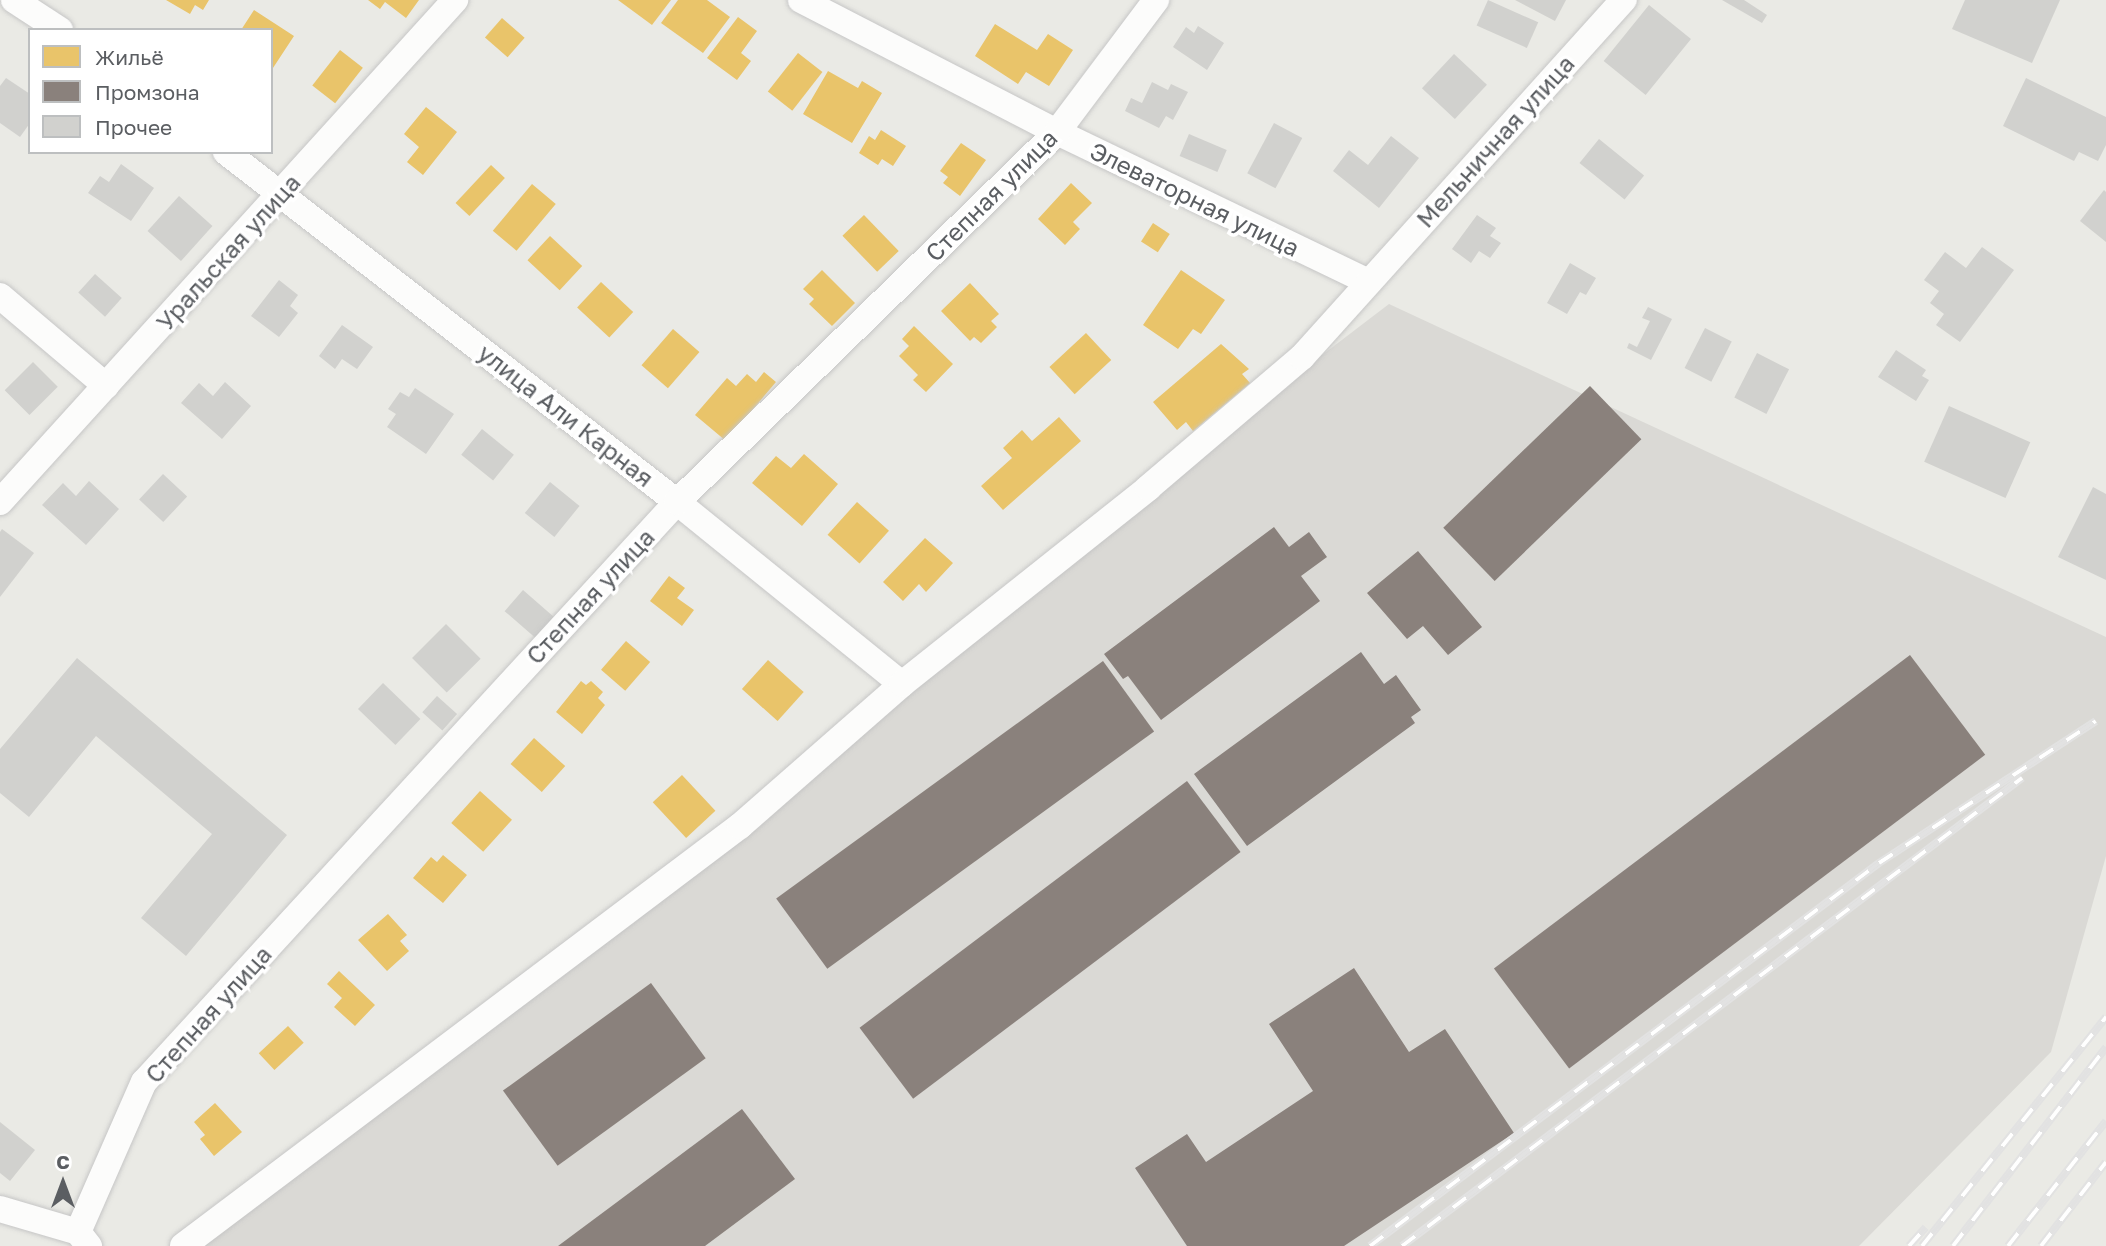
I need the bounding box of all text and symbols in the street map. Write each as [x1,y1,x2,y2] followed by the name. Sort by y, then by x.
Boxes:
[28,28,273,154] legend
[95,44,164,70] text: Жильё
[1410,49,1580,233] street label: Мельничная улица
[95,79,200,105] text: Промзона
[95,114,172,140] text: Прочее
[919,123,1063,267] street label: Степная улица
[1086,136,1304,262] street label: Элеваторная улица
[150,168,306,336] street label: Уральская улица
[473,338,659,492] street label: улица Али Карная
[520,522,660,670] street label: Степная улица
[139,940,277,1088] street label: Степная улица
[28,1148,98,1218] north arrow
[56,1150,70,1173] text: С

